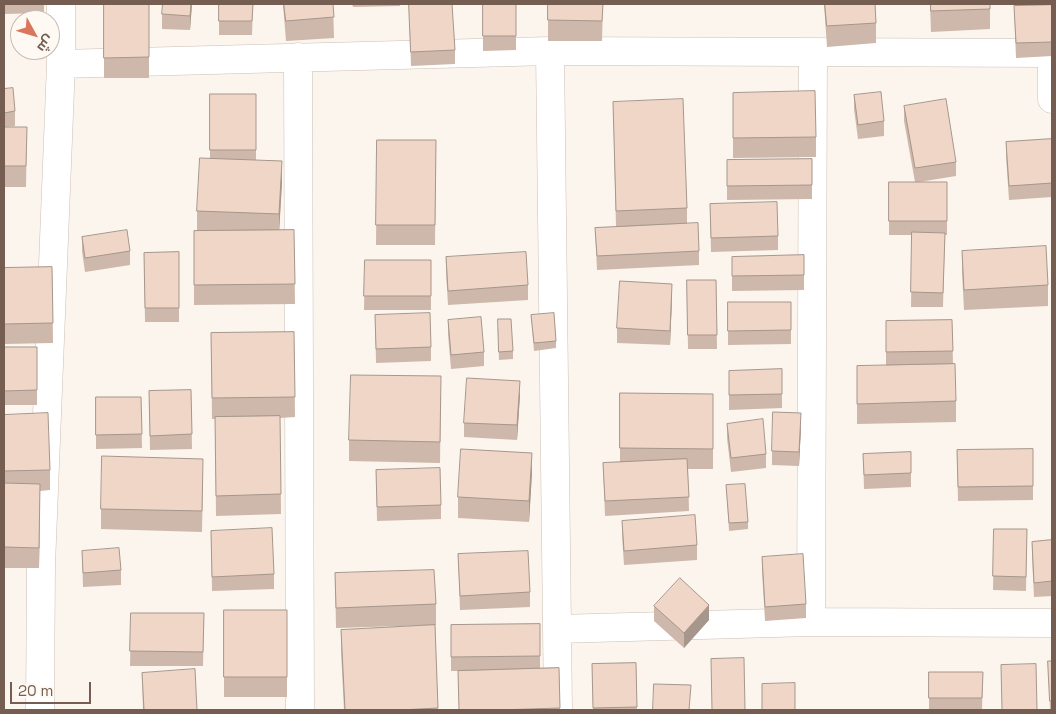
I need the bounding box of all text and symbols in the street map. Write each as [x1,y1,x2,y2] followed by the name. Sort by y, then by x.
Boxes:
[10,10,60,60] north arrow
[33,31,59,56] text: ش
[12,672,94,704] scale bar
[18,681,53,700] text: 20 m

